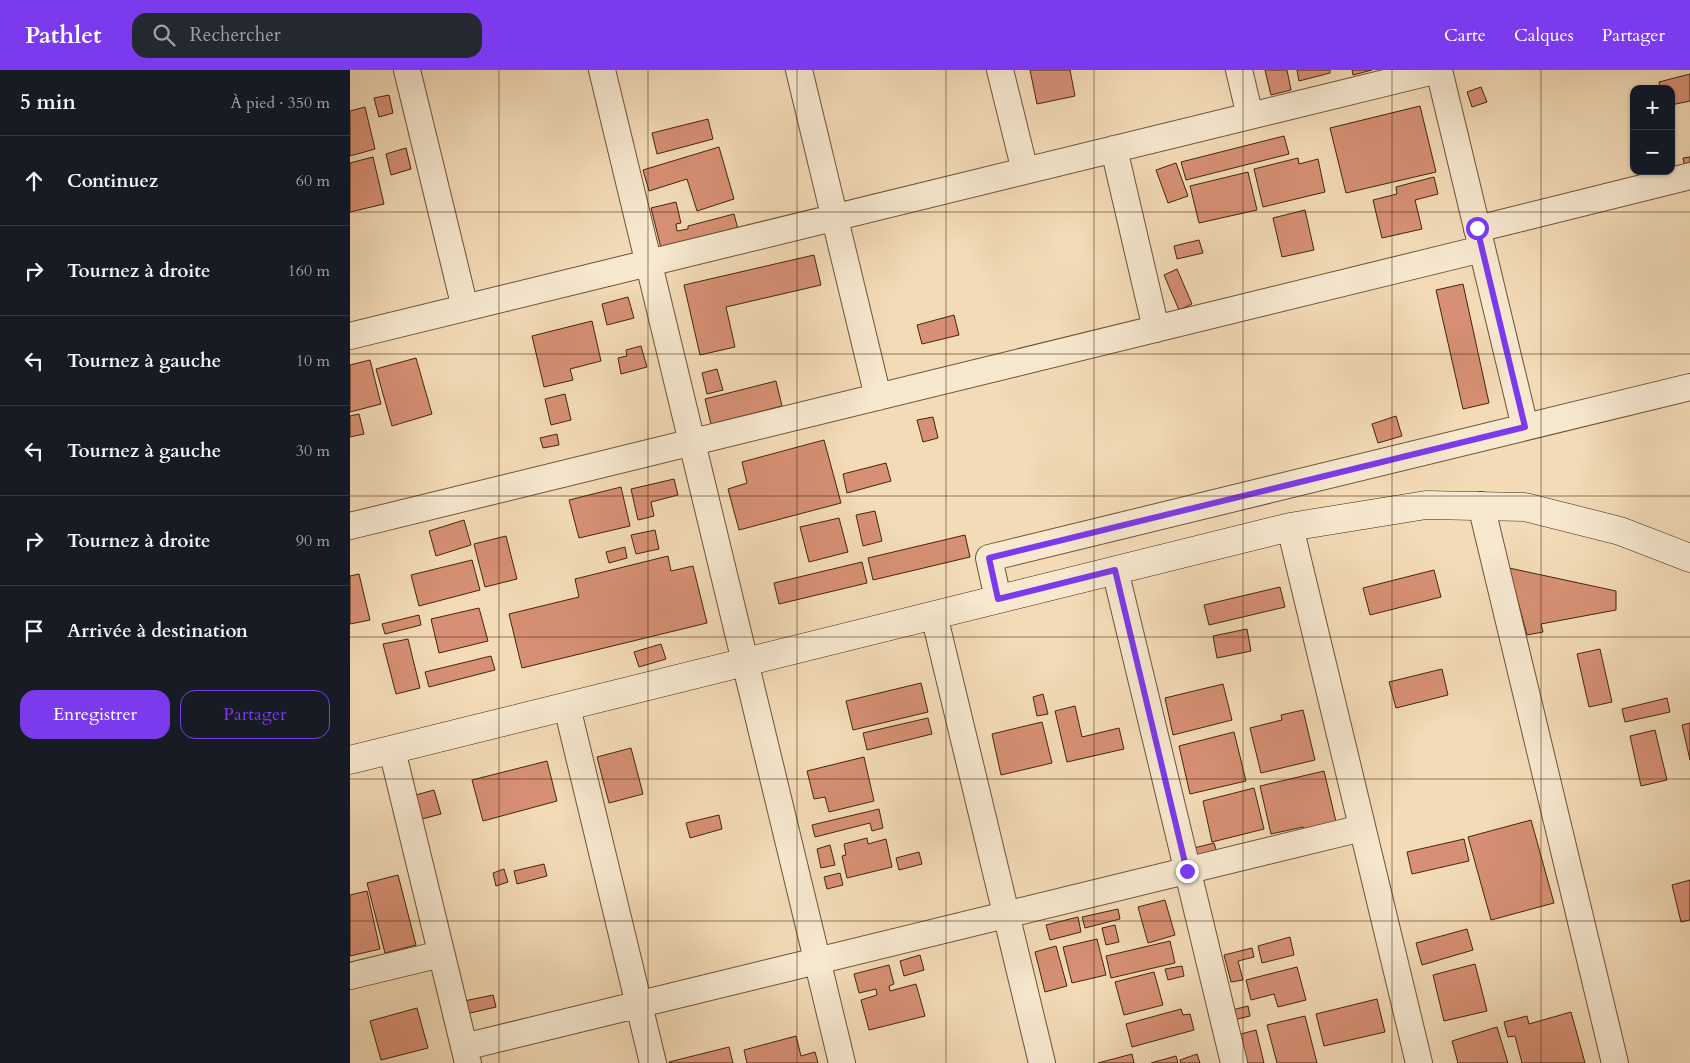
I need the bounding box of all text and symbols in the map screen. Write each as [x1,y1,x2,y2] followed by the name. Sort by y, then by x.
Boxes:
[132,13,482,58] search box
[25,19,102,52] text: Pathlet
[150,21,178,49] icon: search
[190,22,281,48] text: Rechercher
[1444,23,1486,48] text: Carte
[1514,23,1574,48] text: Calques
[1602,23,1665,48] text: Partager
[1630,85,1675,175] map controls
[1630,85,1675,130] button: +
[20,88,76,117] text: 5 min
[230,92,330,114] text: À pied · 350 m
[1630,130,1675,175] button: −
[20,167,48,195] icon: ahead
[67,168,158,194] text: Continuez
[296,170,330,192] text: 60 m
[1466,217,1489,240] route start
[20,257,48,285] icon: right
[67,258,210,284] text: Tournez à droite
[288,260,330,282] text: 160 m
[20,347,48,375] icon: left
[67,348,221,374] text: Tournez à gauche
[296,350,330,372] text: 10 m
[20,437,48,465] icon: left
[67,438,221,464] text: Tournez à gauche
[296,440,330,462] text: 30 m
[20,527,48,555] icon: right
[67,528,210,554] text: Tournez à droite
[296,530,330,552] text: 90 m
[20,617,48,645] icon: arrive
[67,618,248,644] text: Arrivée à destination
[20,690,170,739] button: Enregistrer
[180,690,330,739] button: Partager
[1176,860,1199,883] route end

